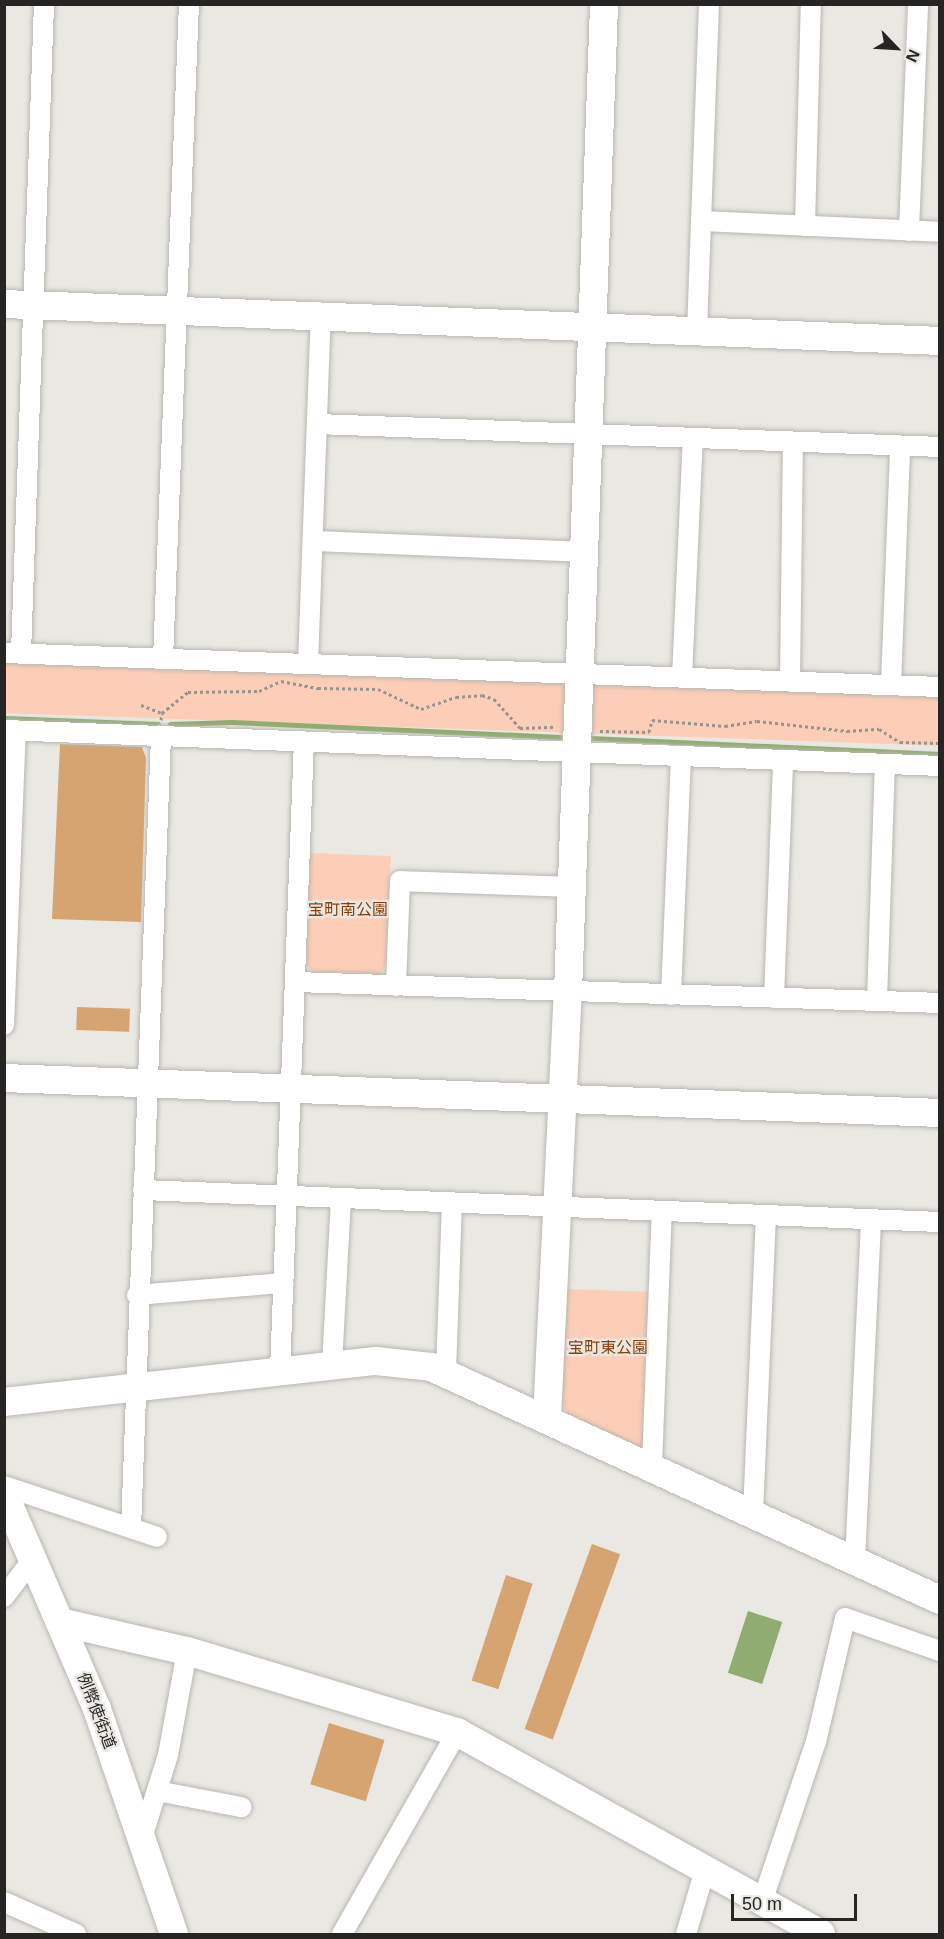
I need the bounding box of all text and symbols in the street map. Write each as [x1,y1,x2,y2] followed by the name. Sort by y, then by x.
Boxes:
[866,18,926,78] north arrow
[903,47,923,65] text: N
[308,900,388,920] park label: 宝町南公園
[568,1338,648,1358] park label: 宝町東公園
[73,1670,119,1752] street label: 例幣使街道
[734,1882,860,1920] scale bar
[742,1894,782,1914] text: 50 m

